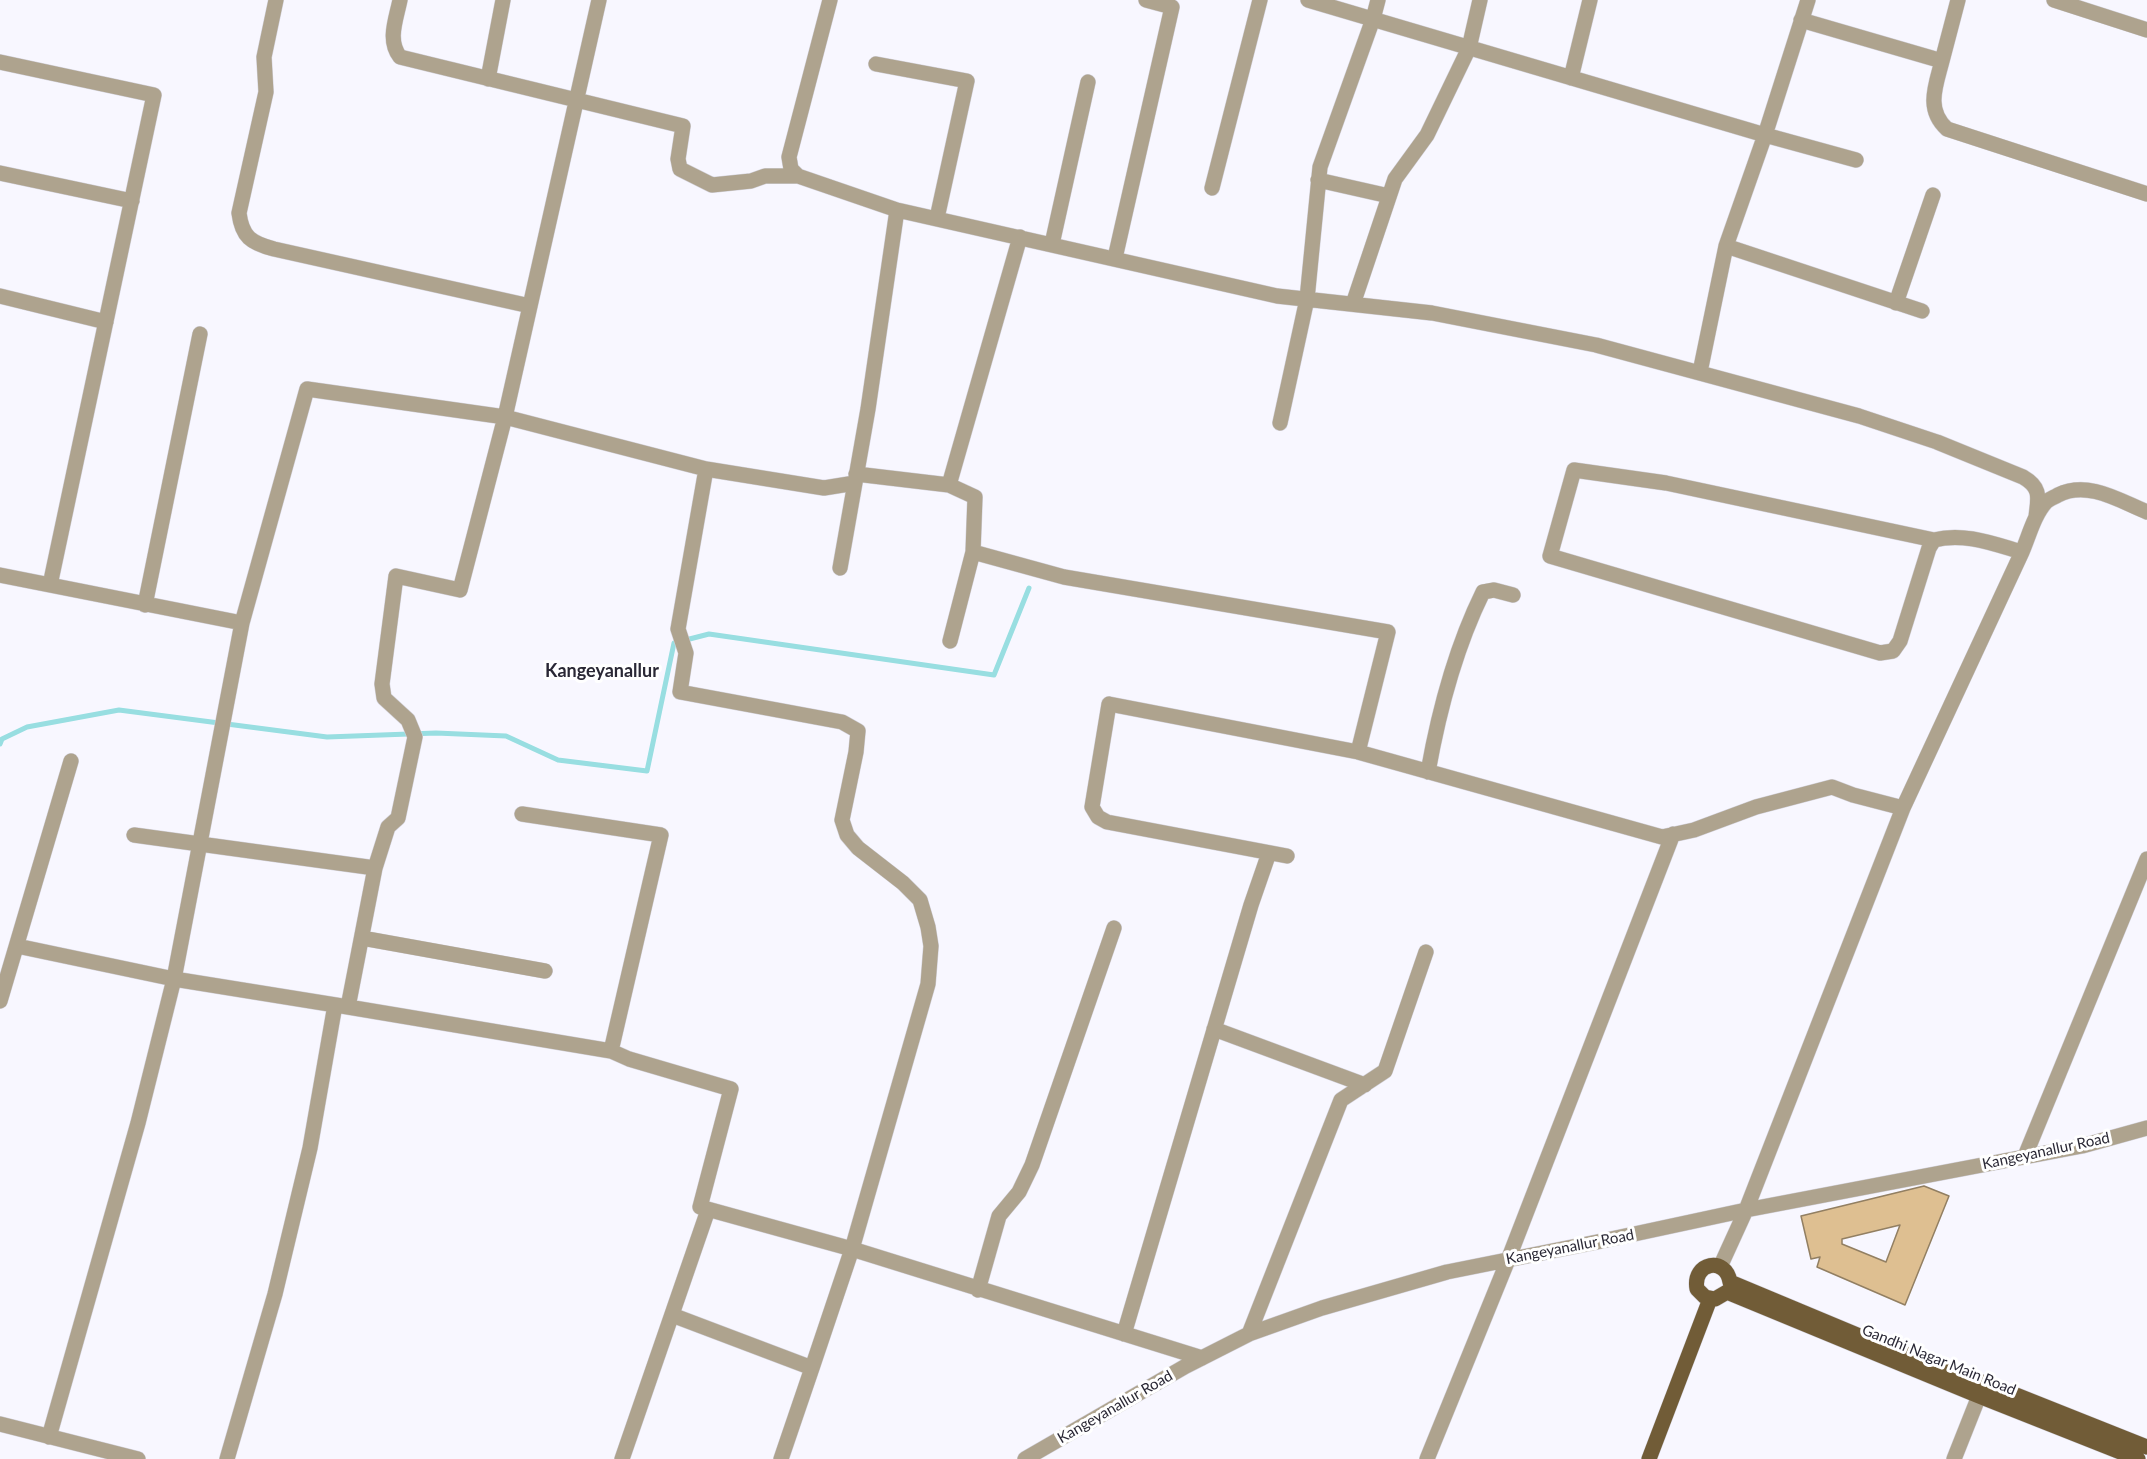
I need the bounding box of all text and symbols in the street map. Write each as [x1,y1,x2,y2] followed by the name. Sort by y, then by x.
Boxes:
[545,660,659,682] district label: Kangeyanallur
[1981,1129,2111,1173] street label: Kangeyanallur Road
[1504,1226,1636,1268] street label: Kangeyanallur Road
[1859,1321,2019,1399] street label: Gandhi Nagar Main Road
[1054,1367,1176,1447] street label: Kangeyanallur Road

